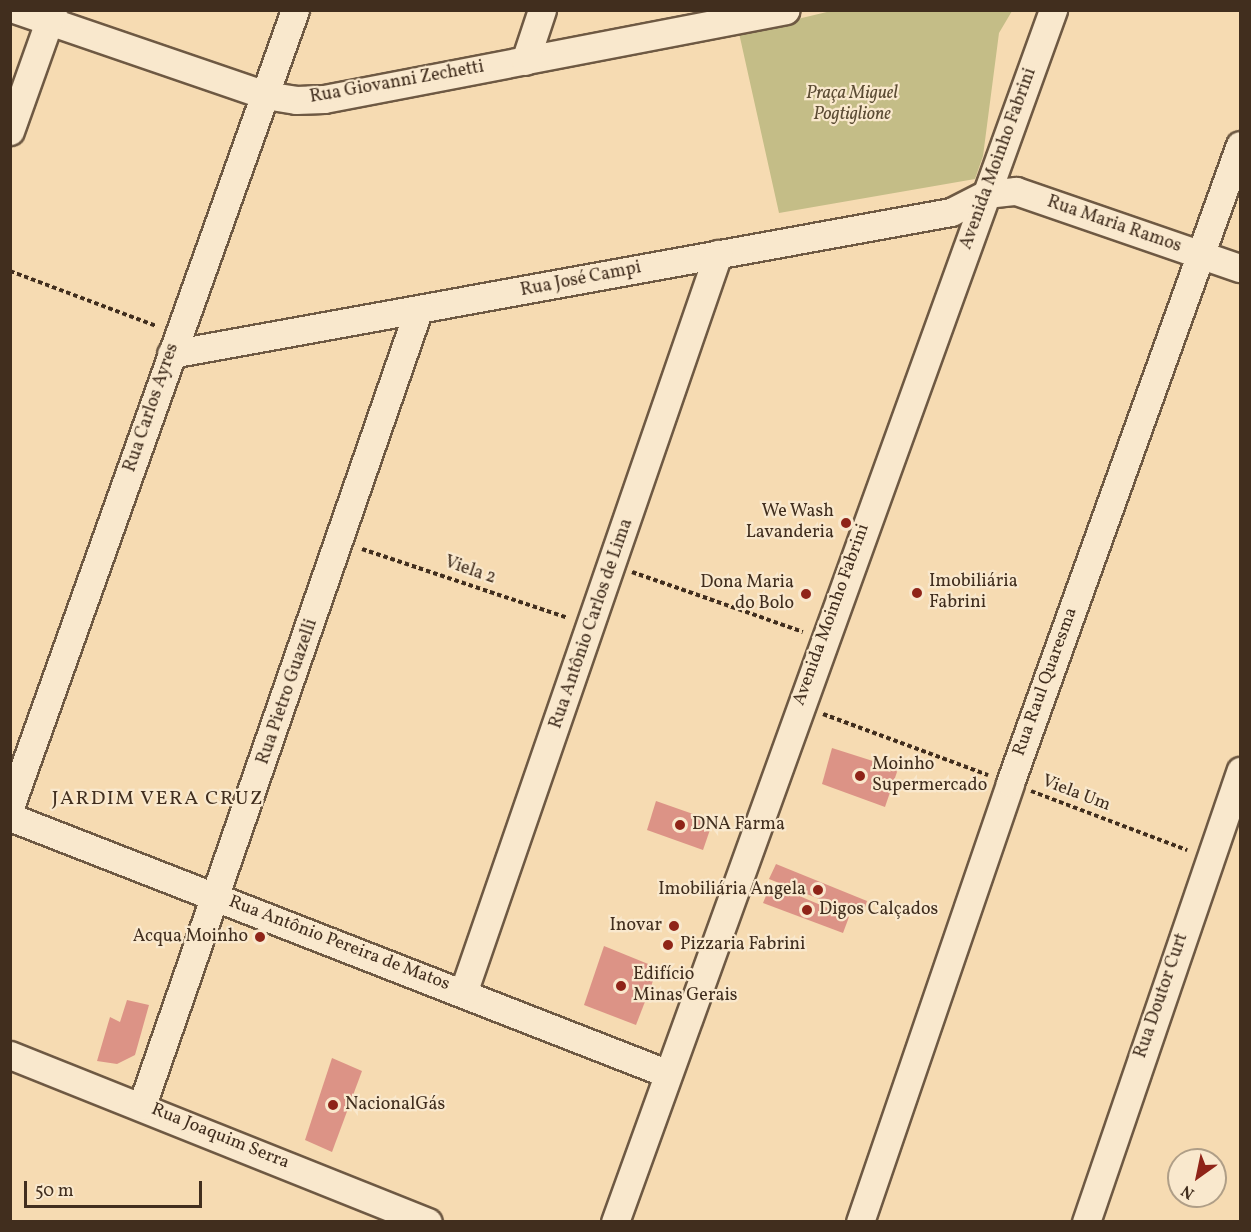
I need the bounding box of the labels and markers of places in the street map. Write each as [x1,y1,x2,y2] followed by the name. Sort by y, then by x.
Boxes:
[746,502,834,544] place label: We Wash Lavanderia
[839,516,853,530] marker: We Wash Lavanderia
[929,572,1018,614] place label: Imobiliária Fabrini
[700,573,794,616] place label: Dona Maria do Bolo
[910,586,924,600] marker: Imobiliária Fabrini
[799,587,813,601] marker: Dona Maria do Bolo
[872,755,987,798] place label: Moinho Supermercado
[853,769,867,783] marker: Moinho Supermercado
[692,814,785,836] place label: DNA Farma
[673,818,687,832] marker: DNA Farma
[658,879,806,901] place label: Imobiliária Angela
[811,883,825,897] marker: Imobiliária Angela
[819,899,938,921] place label: Digos Calçados
[800,903,814,917] marker: Digos Calçados
[609,915,662,937] place label: Inovar
[667,919,681,933] marker: Inovar
[133,926,248,948] place label: Acqua Moinho
[253,930,267,944] marker: Acqua Moinho
[680,934,806,956] place label: Pizzaria Fabrini
[661,938,675,952] marker: Pizzaria Fabrini
[633,965,738,1008] place label: Edifício Minas Gerais
[614,979,628,993] marker: Edifício Minas Gerais
[345,1094,445,1116] place label: NacionalGás
[326,1098,340,1112] marker: NacionalGás

